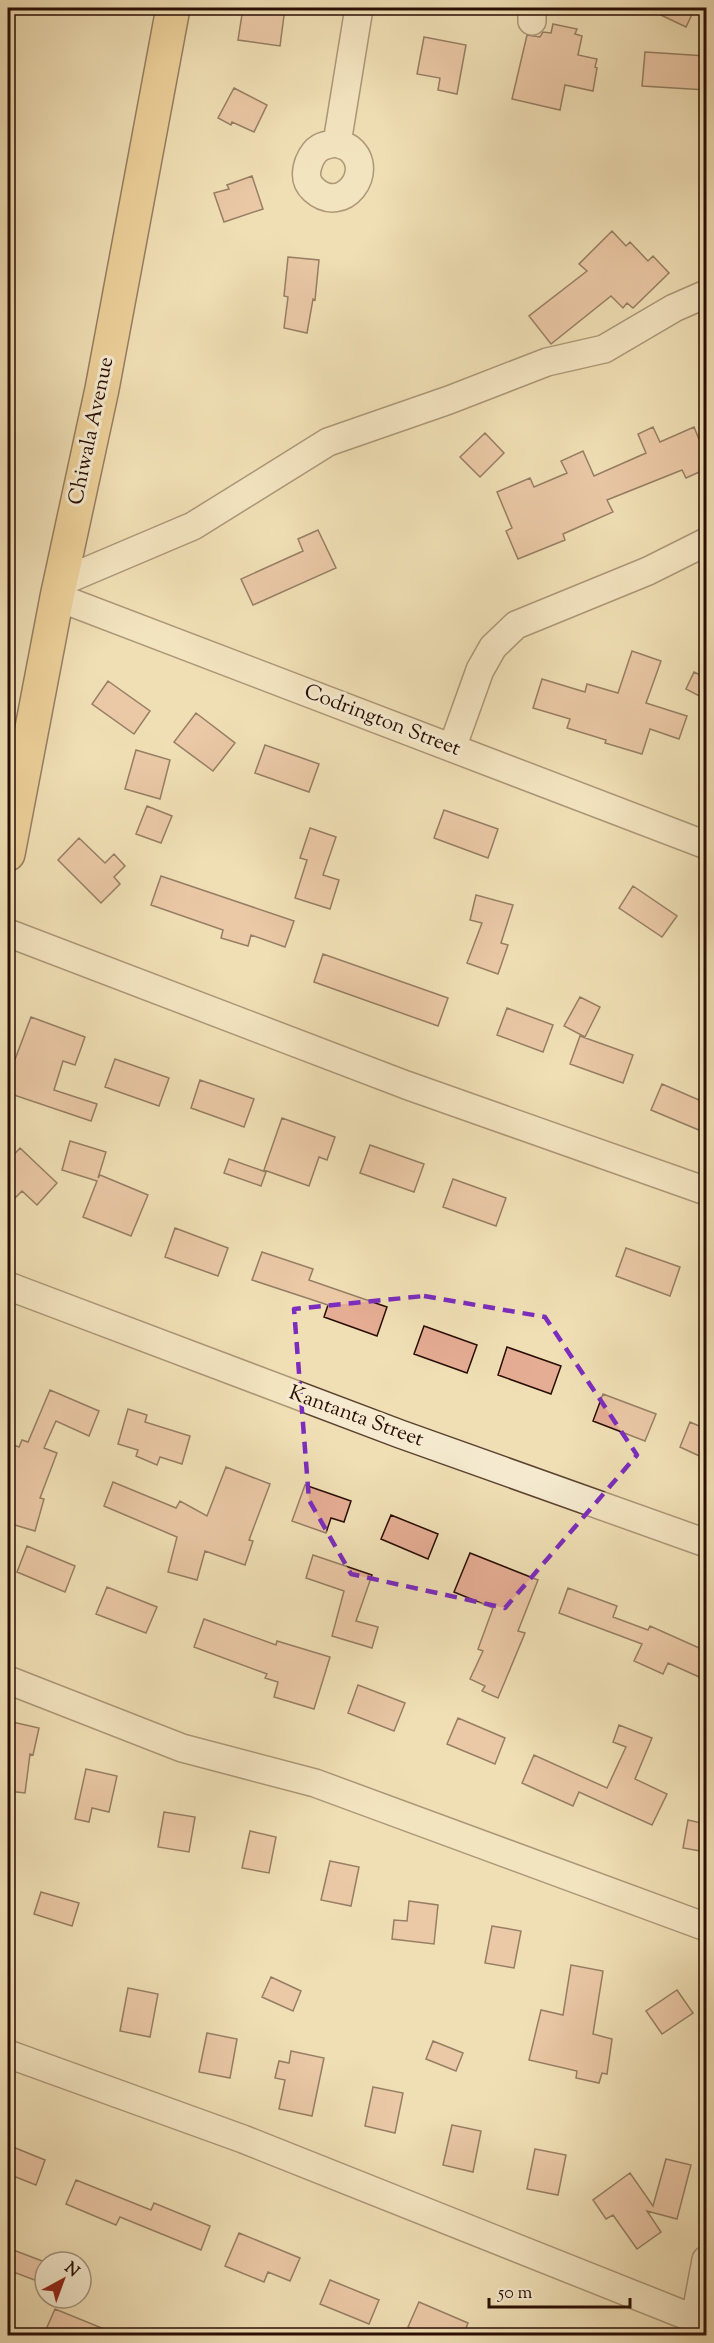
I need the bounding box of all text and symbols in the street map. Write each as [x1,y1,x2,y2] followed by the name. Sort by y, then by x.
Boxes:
[62,354,122,508] street label: Chiwala Avenue
[299,677,465,765] street label: Codrington Street
[284,1379,428,1455] street label: Kantanta Street
[33,2250,93,2310] north arrow
[59,2258,84,2284] text: N
[489,2271,630,2309] scale bar
[497,2281,533,2307] text: 50 m

